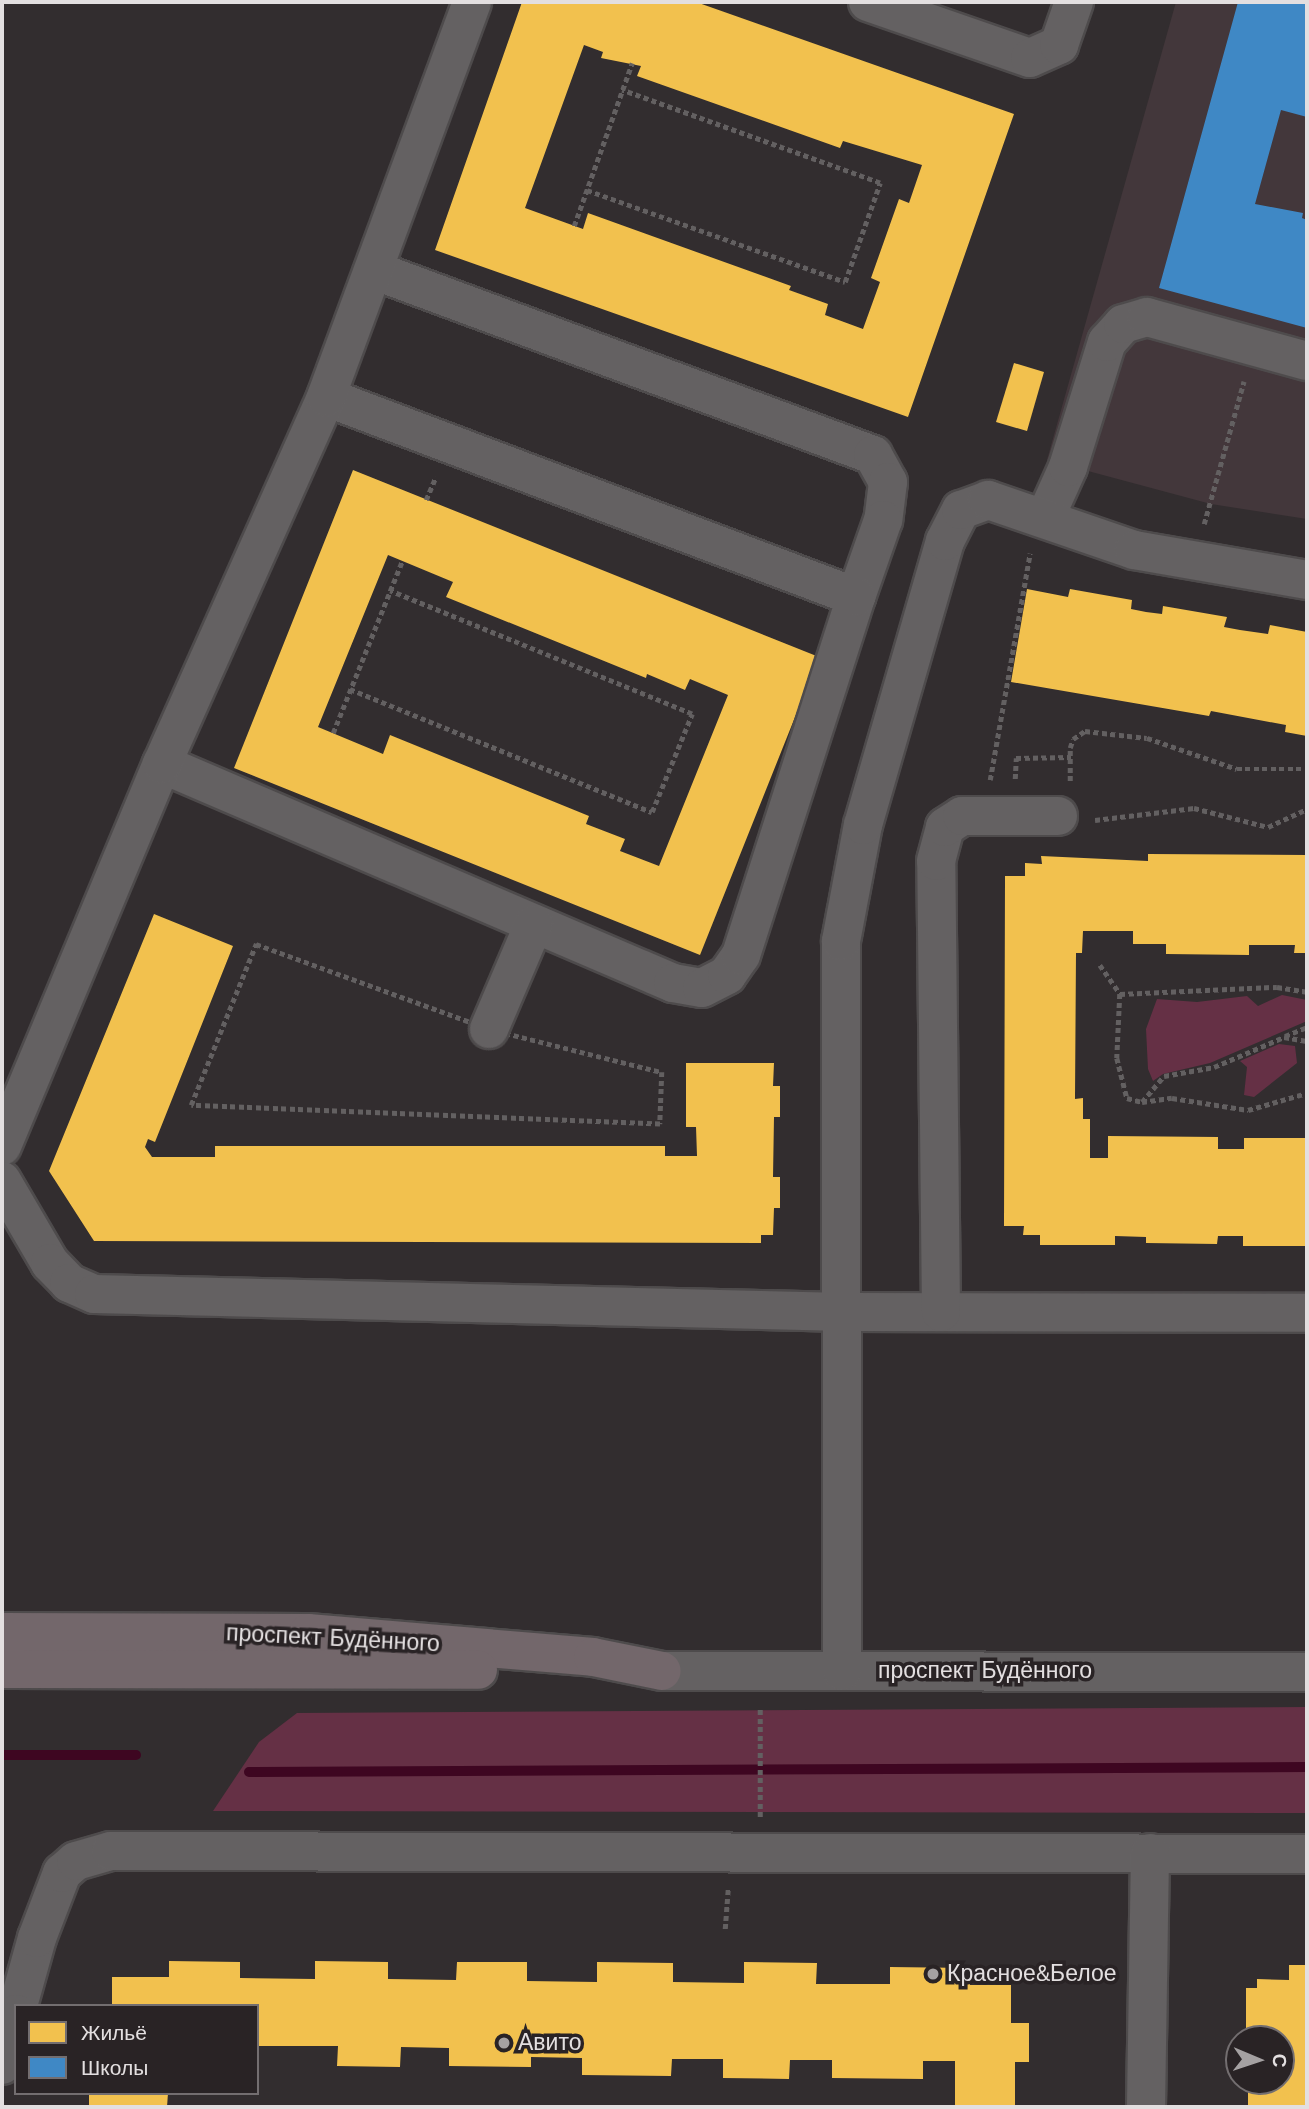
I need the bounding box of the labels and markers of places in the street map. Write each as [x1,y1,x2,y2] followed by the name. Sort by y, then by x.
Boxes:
[947,1960,1116,1988] place label: Красное&Белое
[925,1966,941,1982] marker: Красное&Белое
[518,2029,581,2057] place label: Авито
[496,2035,512,2051] marker: Авито

